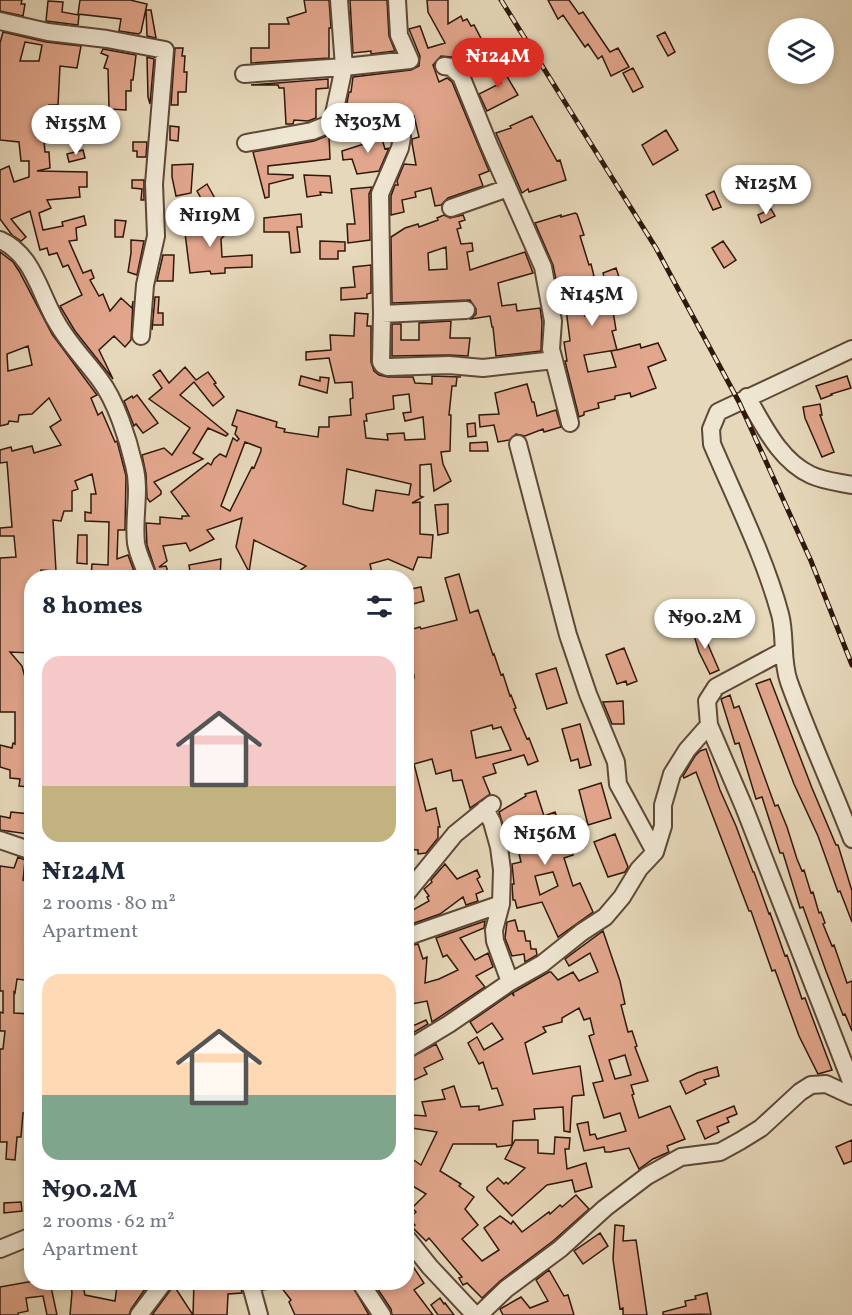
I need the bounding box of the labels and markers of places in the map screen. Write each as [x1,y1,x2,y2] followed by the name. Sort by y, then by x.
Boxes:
[456,38,540,89] pin: ₦124M
[326,103,410,154] pin: ₦303M
[34,105,118,156] pin: ₦155M
[724,165,808,216] pin: ₦125M
[168,197,252,248] pin: ₦119M
[550,276,634,327] pin: ₦145M
[656,599,754,650] pin: ₦90.2M
[503,815,587,866] pin: ₦156M

